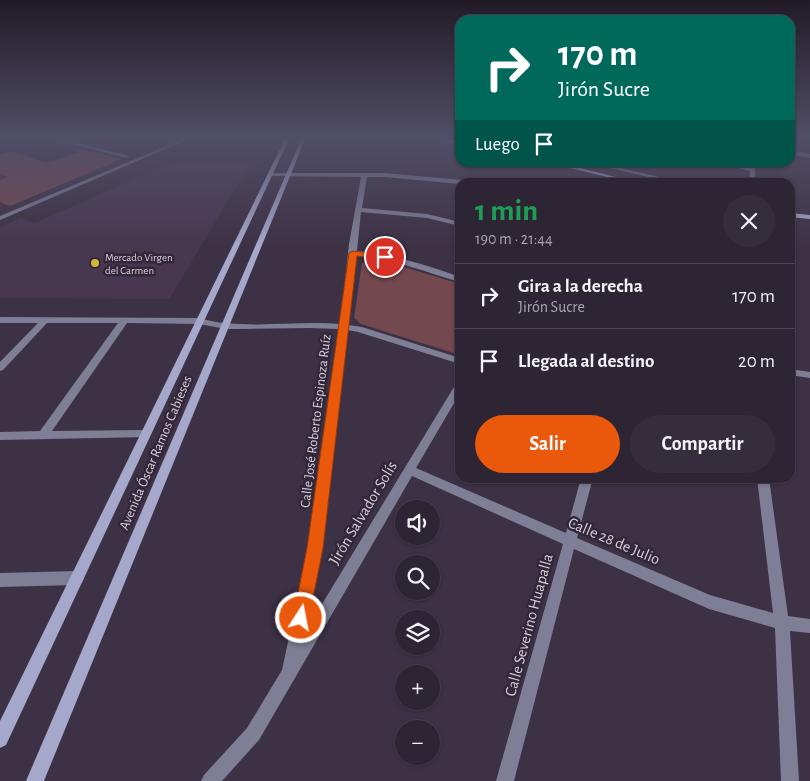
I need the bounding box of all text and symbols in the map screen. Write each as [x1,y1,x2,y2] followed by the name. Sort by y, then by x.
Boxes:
[475,35,540,100] icon: right
[558,37,638,72] text: 170 m
[558,78,650,100] text: Jirón Sucre
[530,130,558,158] icon: arrive
[475,135,520,154] text: Luego
[723,195,775,247] button: close
[475,196,538,226] text: 1 min
[475,231,553,247] text: 190 m · 21:44
[364,236,406,278] pin
[371,243,399,271] icon: arrive
[105,252,173,276] place label: Mercado Virgen del Carmen
[89,257,101,269] marker: Mercado Virgen del Carmen
[518,277,643,296] text: Gira a la derecha
[475,282,503,310] icon: right
[732,287,775,306] text: 170 m
[518,299,585,315] text: Jirón Sucre
[298,333,334,509] street label: Calle José Roberto Espinoza Ruíz
[475,347,503,375] icon: arrive
[518,352,655,371] text: Llegada al destino
[738,352,775,371] text: 20 m
[114,373,195,532] street label: Avenida Óscar Ramos Cabieses
[475,415,620,473] button: Salir
[630,415,775,473] button: Compartir
[326,458,400,568] street label: Jirón Salvador Solís
[395,500,440,765] map controls
[395,500,440,545] button: sound
[566,514,662,568] street label: Calle 28 de Julio
[502,552,556,698] street label: Calle Severino Huapalla
[395,555,440,600] button: search
[274,591,326,643] position arrow
[395,610,440,655] button: layers
[395,665,440,710] button: +
[395,720,440,765] button: −

